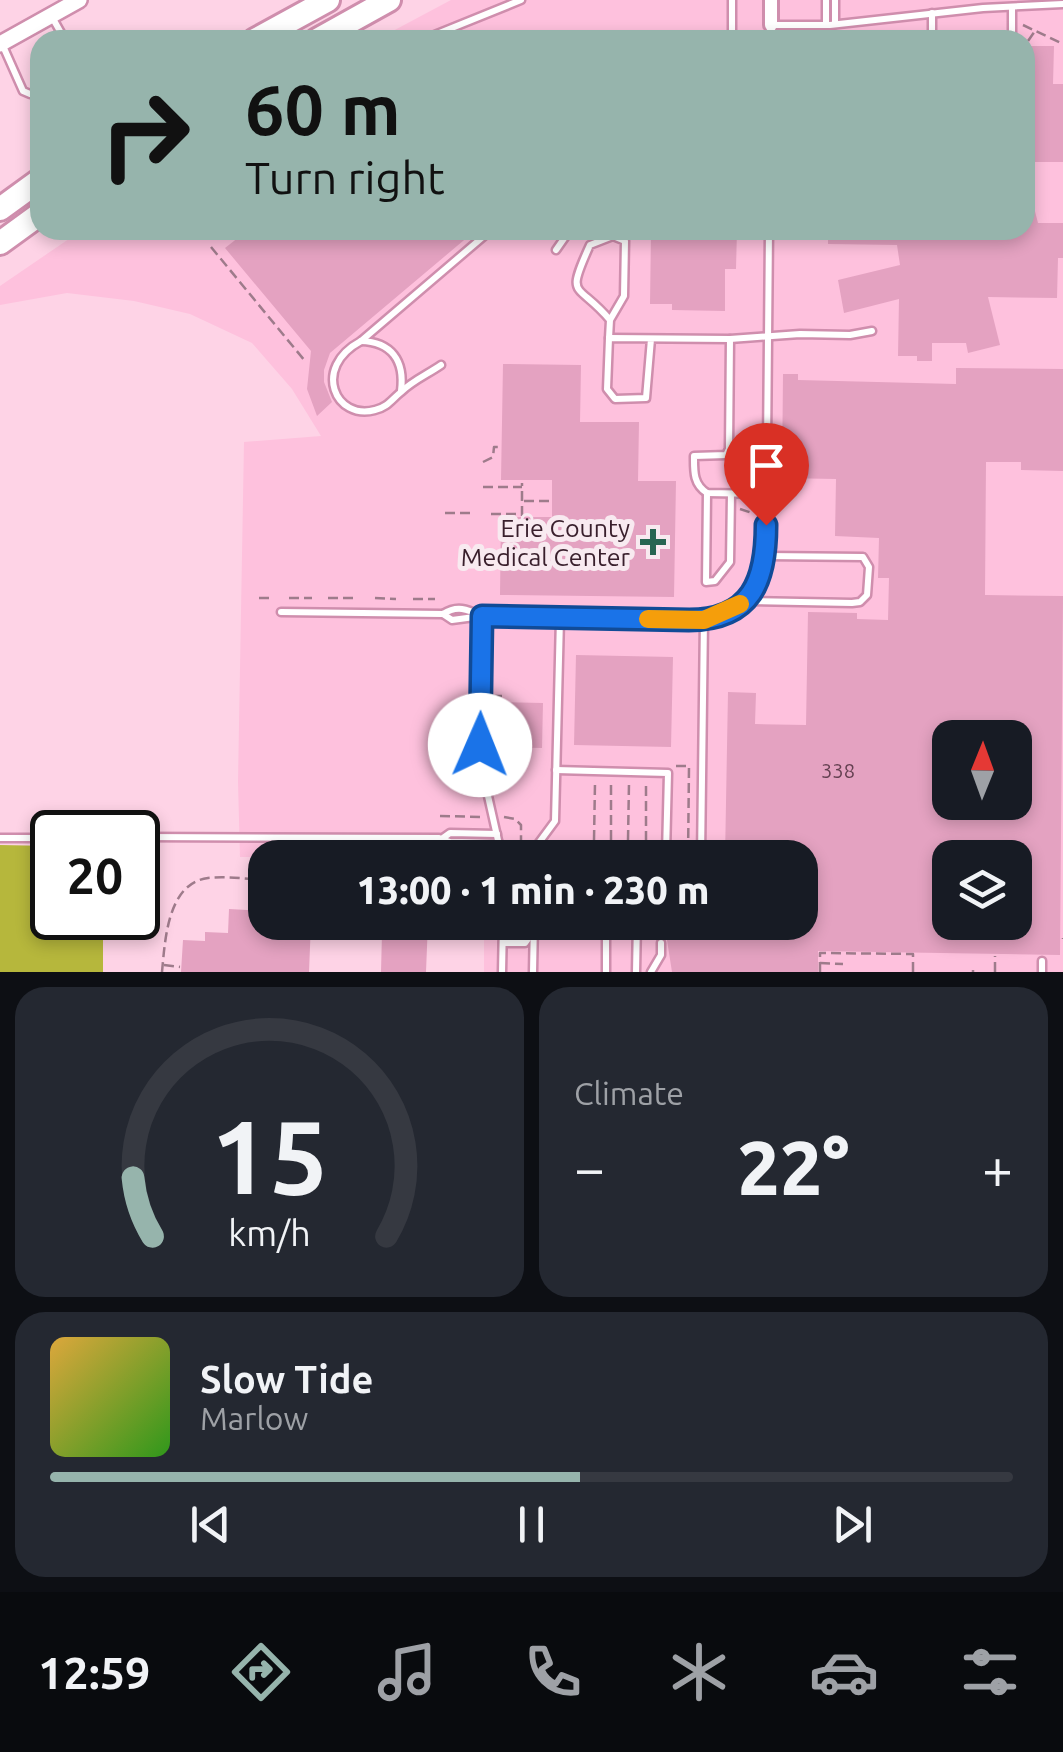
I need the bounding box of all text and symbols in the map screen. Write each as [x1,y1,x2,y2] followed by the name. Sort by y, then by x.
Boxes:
[80,70,210,200] icon: right
[245,70,401,148] text: 60 m
[245,152,445,203] text: Turn right
[724,423,809,526] pin
[739,438,794,493] icon: arrive
[461,514,631,571] place label: Erie County Medical Center
[640,529,666,555] marker: Erie County Medical Center
[428,693,532,797] position arrow
[932,720,1032,820] north arrow
[932,720,1032,940] map controls
[821,759,855,782] house number: 338
[30,810,160,940] speed limit sign: 20
[932,840,1032,940] button: layers
[356,869,710,911] text: 13:00 · 1 min · 230 m
[574,1075,684,1111] text: Climate
[211,1097,328,1214] text: 15
[738,1125,849,1209] text: 22°
[574,1137,605,1198] text: −
[982,1137,1013,1198] text: +
[228,1213,311,1253] text: km/h
[200,1358,373,1400] text: Slow Tide
[200,1400,308,1436] text: Marlow
[183,1497,238,1552] icon: previous
[504,1497,559,1552] icon: pause
[825,1497,880,1552] icon: next
[226,1637,296,1707] icon: directions
[372,1637,442,1707] icon: music
[518,1637,588,1707] icon: phone
[664,1637,734,1707] icon: climate
[809,1637,879,1707] icon: car
[955,1637,1025,1707] icon: filters
[38,1647,150,1698] text: 12:59

